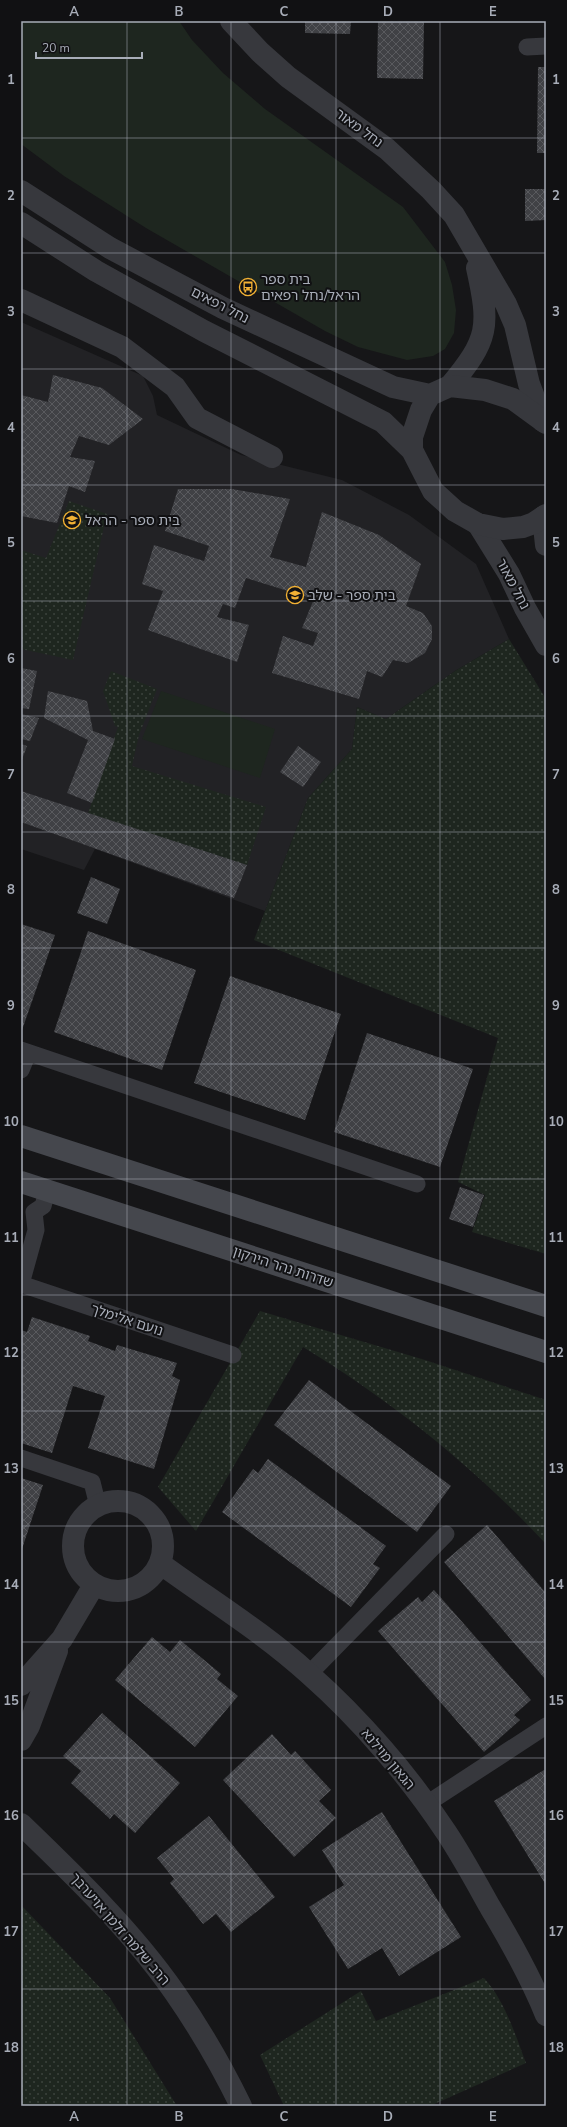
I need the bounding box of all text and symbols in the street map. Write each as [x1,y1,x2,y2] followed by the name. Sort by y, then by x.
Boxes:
[69,3,79,21] text: A
[175,3,184,21] text: B
[280,3,289,21] text: C
[383,3,393,21] text: D
[489,3,497,21] text: E
[36,34,142,60] scale bar
[42,40,70,56] text: 20 m
[7,71,15,89] text: 1
[552,71,560,89] text: 1
[331,104,387,152] street label: נחל מאור
[7,187,15,205] text: 2
[552,187,560,205] text: 2
[261,270,360,305] place label: בית ספר הראל/נחל רפאים
[238,277,258,297] bus stop icon: בית ספר הראל/נחל רפאים
[188,282,252,328] street label: נחל רפאים
[7,303,15,321] text: 3
[552,303,560,321] text: 3
[7,419,15,437] text: 4
[552,419,560,437] text: 4
[62,510,82,530] school or university icon: בית ספר - הראל
[85,511,180,530] place label: בית ספר - הראל
[7,534,15,552] text: 5
[552,534,560,552] text: 5
[492,555,534,613] street label: נחל מאור
[285,585,305,605] school or university icon: בית ספר - שלב
[308,586,396,605] place label: בית ספר - שלב
[7,650,15,668] text: 6
[552,650,560,668] text: 6
[7,766,15,784] text: 7
[552,766,560,784] text: 7
[7,881,15,899] text: 8
[552,881,560,899] text: 8
[7,997,15,1015] text: 9
[552,997,560,1015] text: 9
[3,1113,19,1131] text: 10
[548,1113,564,1131] text: 10
[3,1229,19,1247] text: 11
[548,1229,564,1247] text: 11
[230,1242,336,1292] street label: שדרות נהר הירקון
[88,1299,166,1341] street label: נועם אלימלך
[3,1344,19,1362] text: 12
[548,1344,564,1362] text: 12
[3,1460,19,1478] text: 13
[548,1460,564,1478] text: 13
[3,1576,19,1594] text: 14
[548,1576,564,1594] text: 14
[3,1692,19,1710] text: 15
[548,1692,564,1710] text: 15
[357,1724,419,1794] street label: הגאון מוילנא
[3,1807,19,1825] text: 16
[548,1807,564,1825] text: 16
[66,1869,174,1989] street label: הרב שלמה זלמן אויערבך
[3,1923,19,1941] text: 17
[548,1923,564,1941] text: 17
[3,2039,19,2057] text: 18
[548,2039,564,2057] text: 18
[69,2108,79,2126] text: A
[175,2108,184,2126] text: B
[280,2108,289,2126] text: C
[383,2108,393,2126] text: D
[489,2108,497,2126] text: E

